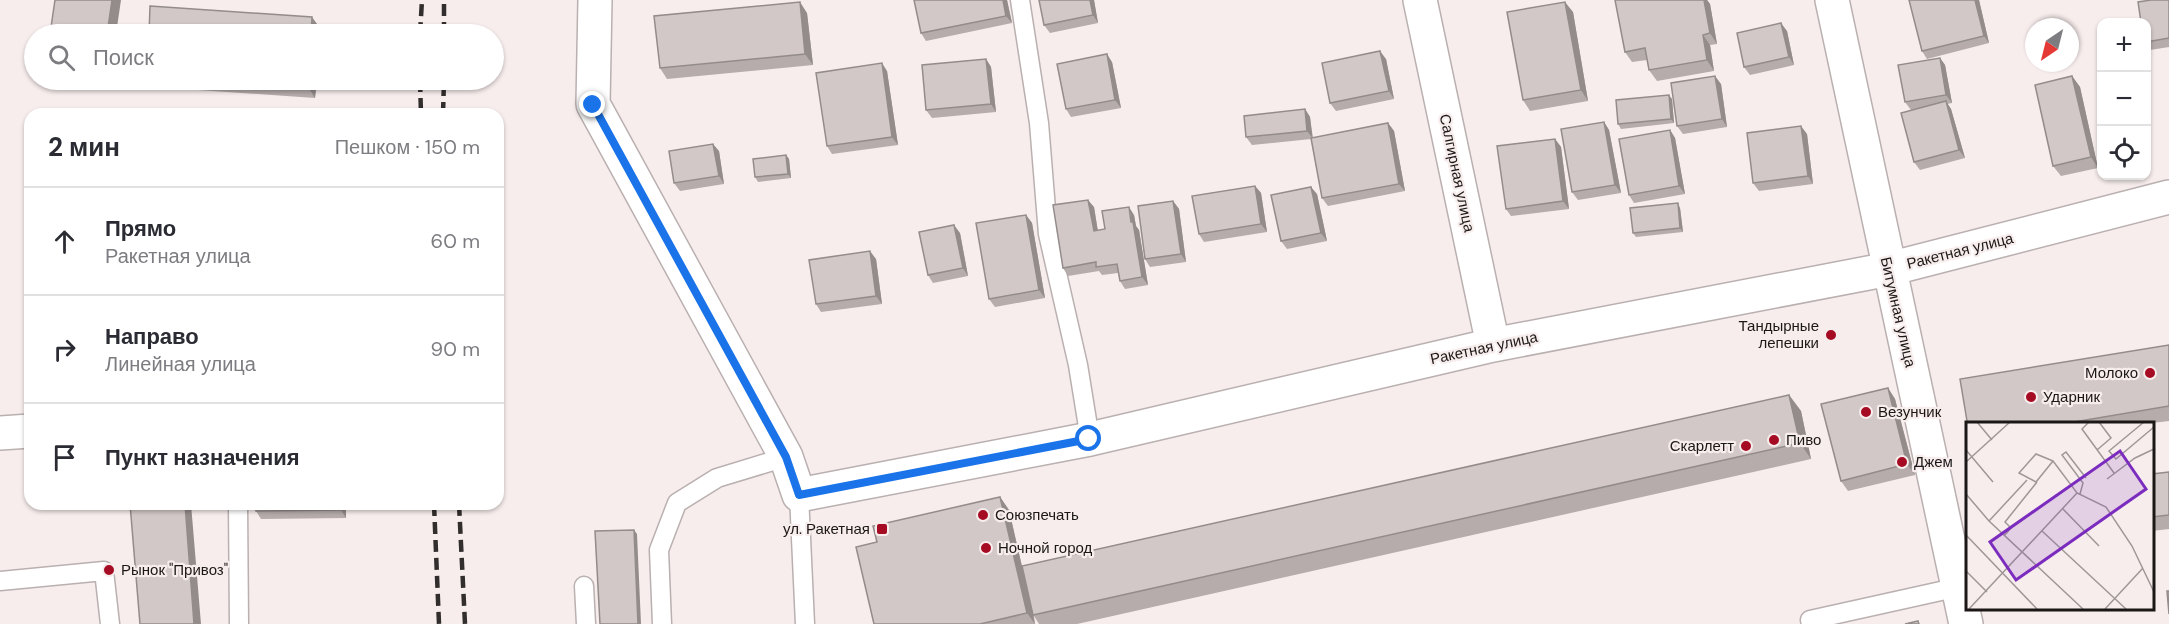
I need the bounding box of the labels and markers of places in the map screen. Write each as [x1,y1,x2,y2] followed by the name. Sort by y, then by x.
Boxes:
[1739,316,1819,353] place label: Тандырные лепешки
[1824,328,1838,342] marker: Тандырные лепешки
[2085,363,2138,383] place label: Молоко
[2143,366,2157,380] marker: Молоко
[2043,387,2100,407] place label: Ударник
[2024,390,2038,404] marker: Ударник
[1878,402,1942,422] place label: Везунчик
[1859,405,1873,419] marker: Везунчик
[1786,430,1821,450] place label: Пиво
[1767,433,1781,447] marker: Пиво
[1670,436,1734,456] place label: Скарлетт
[1739,439,1753,453] marker: Скарлетт
[1914,452,1953,472] place label: Джем
[1895,455,1909,469] marker: Джем
[995,505,1079,525] place label: Союзпечать
[976,508,990,522] marker: Союзпечать
[783,519,870,539] place label: ул. Ракетная
[875,522,889,536] marker: ул. Ракетная
[998,538,1092,558] place label: Ночной город
[979,541,993,555] marker: Ночной город
[121,560,228,580] place label: Рынок "Привоз"
[102,563,116,577] marker: Рынок "Привоз"

